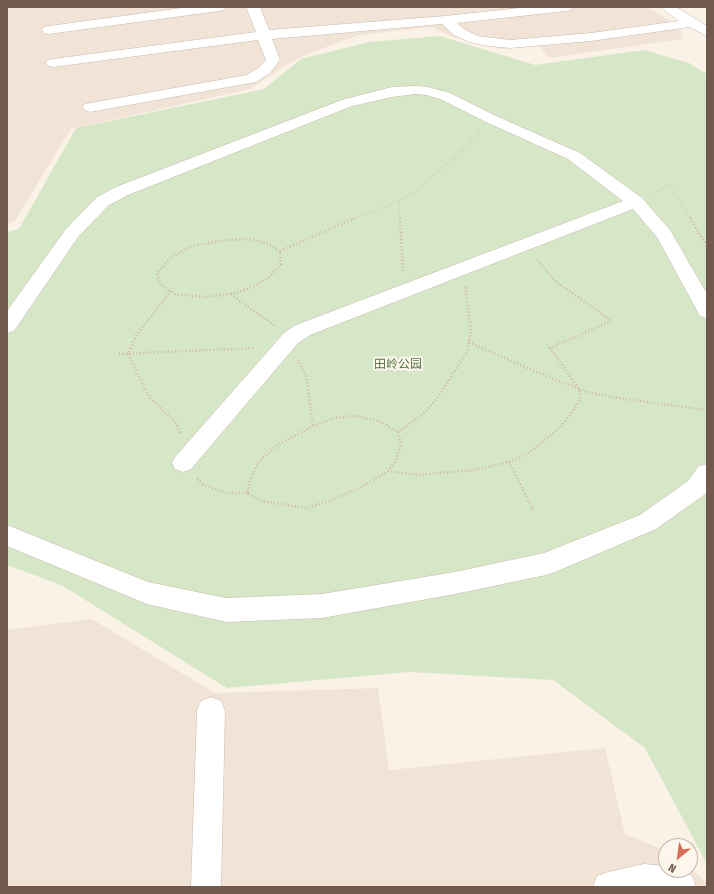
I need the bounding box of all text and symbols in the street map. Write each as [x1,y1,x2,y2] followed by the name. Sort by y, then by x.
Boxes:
[374,358,422,372] park label: 田岭公园
[658,838,698,878] north arrow
[666,861,678,875] text: N

